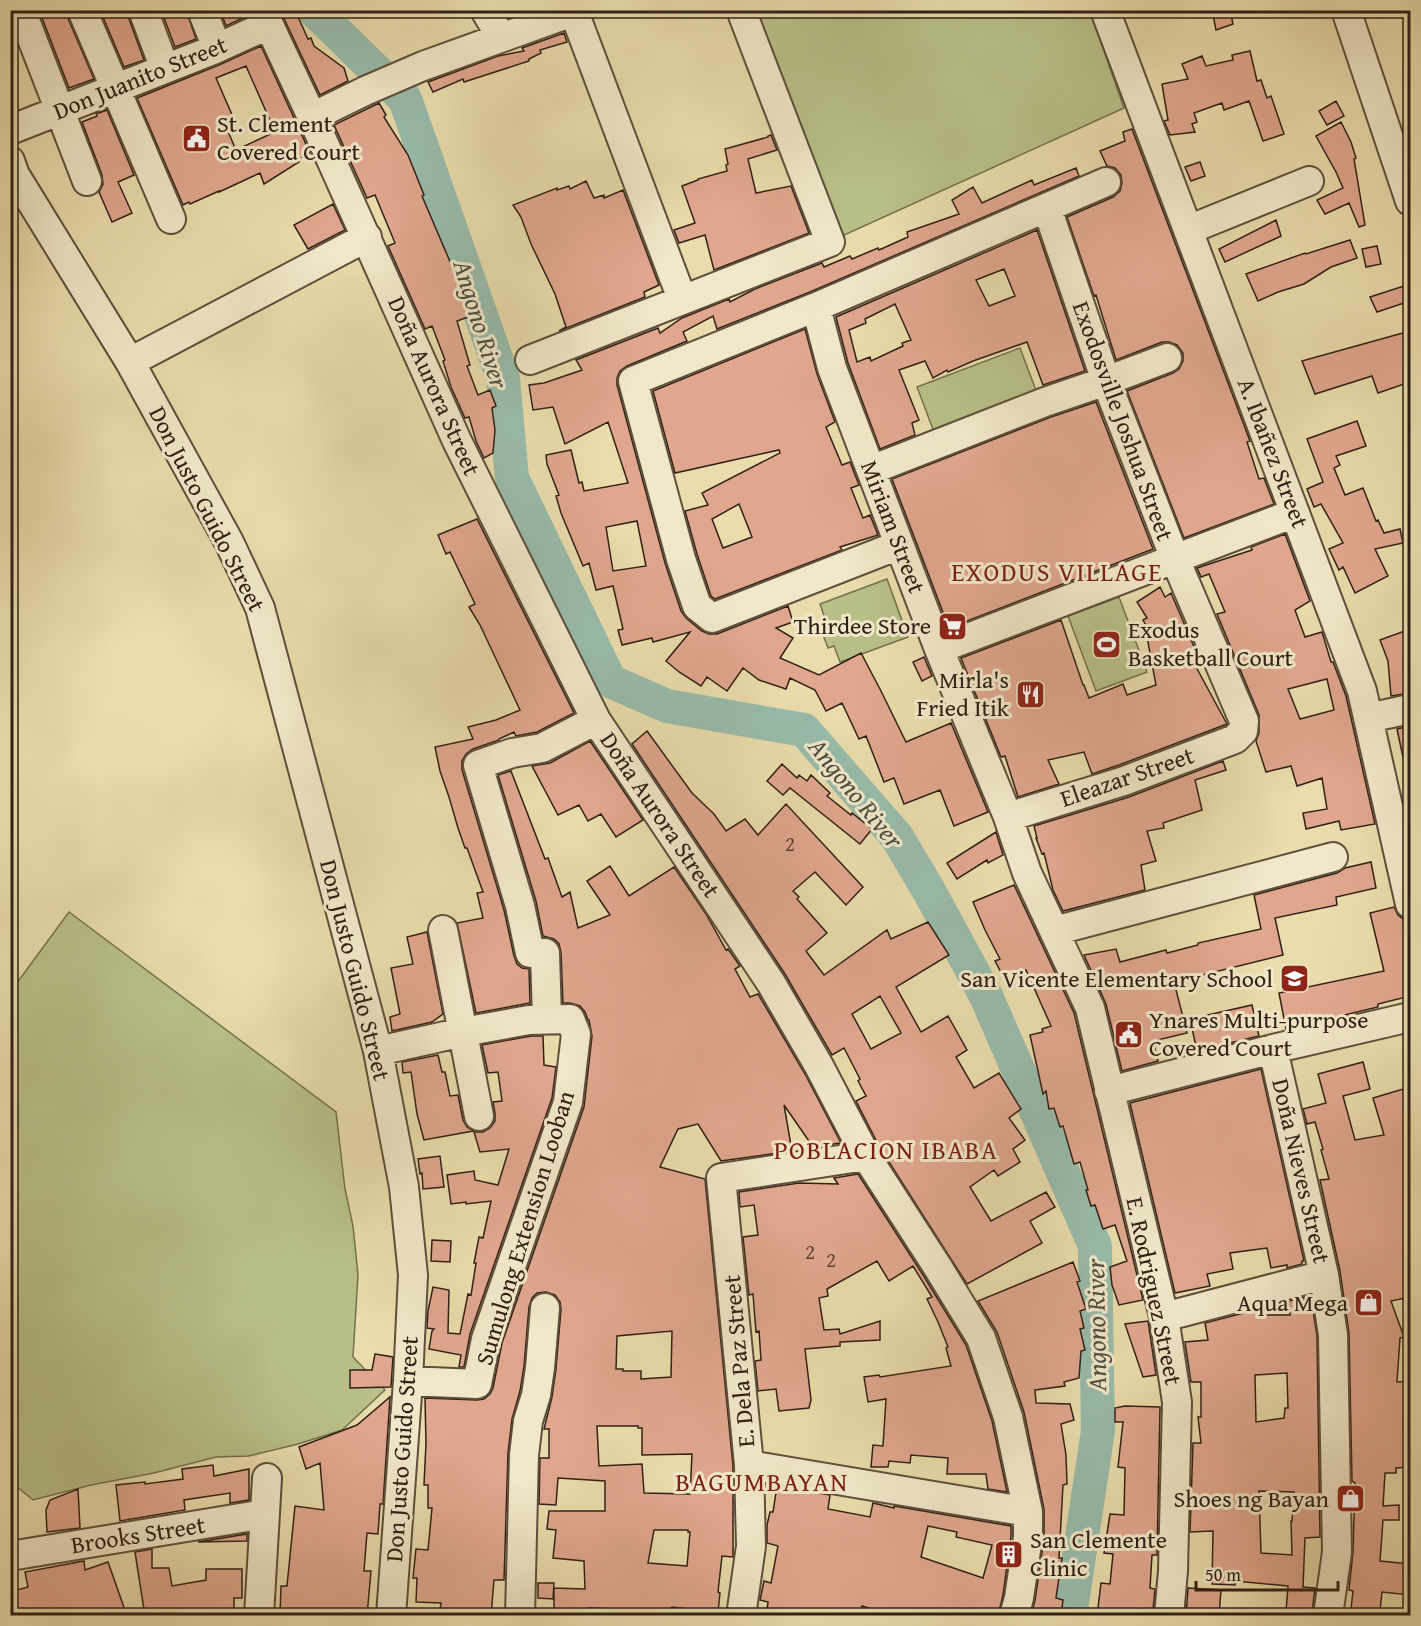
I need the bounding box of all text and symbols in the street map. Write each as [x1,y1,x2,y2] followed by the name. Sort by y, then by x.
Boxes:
[48,27,232,128] street label: Don Juanito Street
[217,106,360,169] place label: St. Clement Covered Court
[180,122,212,154] public building icon: St. Clement Covered Court
[443,254,520,394] water label: Angono River
[379,290,490,482] street label: Doña Aurora Street
[1064,296,1183,546] street label: Exodosville Joshua Street
[1229,373,1318,533] street label: A. Ibañez Street
[140,400,275,618] street label: Don Justo Guido Street
[852,455,935,599] street label: Miriam Street
[951,552,1163,591] district label: EXODUS VILLAGE
[794,608,931,643] place label: Thirdee Store
[936,610,968,642] supermarket icon: Thirdee Store
[1128,612,1294,675] place label: Exodus Basketball Court
[1091,628,1123,660] sports icon: Exodus Basketball Court
[917,662,1010,725] place label: Mirla's Fried Itik
[1014,678,1046,710] restaurant icon: Mirla's Fried Itik
[592,725,729,905] street label: Doña Aurora Street
[799,728,914,858] water label: Angono River
[1055,737,1199,816] street label: Eleazar Street
[785,828,795,859] house number: 2
[311,856,400,1085] street label: Don Justo Guido Street
[960,961,1273,996] place label: San Vicente Elementary School
[1278,963,1310,995] school or university icon: San Vicente Elementary School
[1149,1002,1369,1065] place label: Ynares Multi-purpose Covered Court
[1112,1018,1144,1050] public building icon: Ynares Multi-purpose Covered Court
[1263,1075,1340,1267] street label: Doña Nieves Street
[466,1086,583,1369] street label: Sumulong Extension Looban
[774,1130,998,1169] district label: POBLACION IBABA
[1117,1194,1192,1389] street label: E. Rodriguez Street
[805,1236,815,1267] house number: 2
[826,1244,836,1275] house number: 2
[1075,1257,1116,1393] water label: Angono River
[713,1273,763,1449] street label: E. Dela Paz Street
[1237,1285,1349,1320] place label: Aqua Mega
[1353,1287,1385,1319] shop icon: Aqua Mega
[376,1334,427,1563] street label: Don Justo Guido Street
[675,1462,849,1501] district label: BAGUMBAYAN
[1173,1481,1330,1516] place label: Shoes ng Bayan
[1334,1483,1366,1515] shop icon: Shoes ng Bayan
[68,1507,208,1562] street label: Brooks Street
[1030,1522,1167,1585] place label: San Clemente Clinic
[993,1538,1025,1570] building icon: San Clemente Clinic
[1196,1554,1338,1592] scale bar
[1205,1561,1241,1588] text: 50 m

